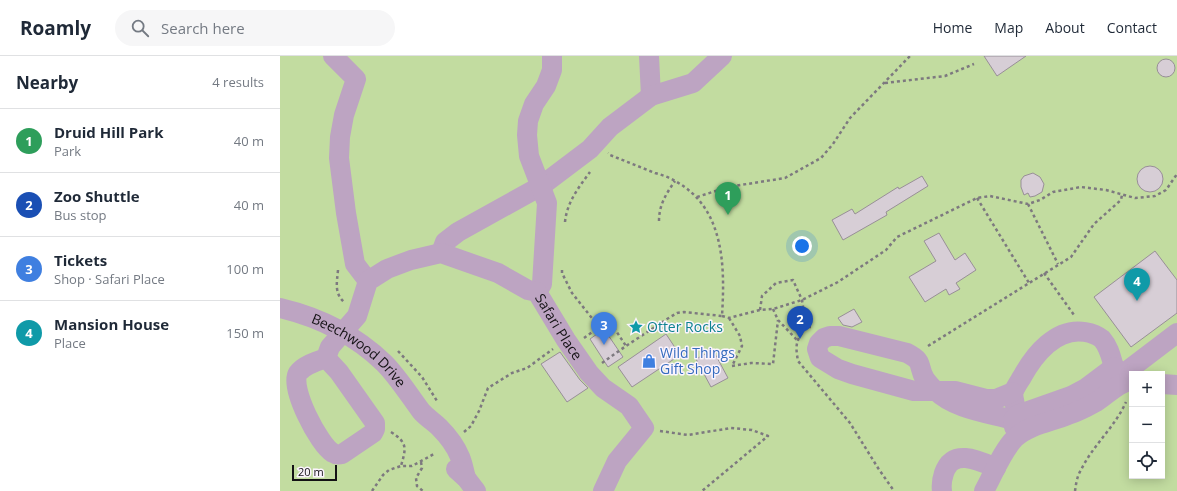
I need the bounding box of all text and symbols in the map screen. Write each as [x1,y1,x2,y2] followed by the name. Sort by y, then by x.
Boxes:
[115,10,395,46] search box
[20,15,91,41] text: Roamly
[129,17,151,39] icon: search
[161,18,245,38] text: Search here
[933,18,972,37] text: Home
[994,18,1023,37] text: Map
[1045,18,1085,37] text: About
[1107,18,1157,37] text: Contact
[16,71,78,94] text: Nearby
[212,73,264,91] text: 4 results
[54,122,163,142] text: Druid Hill Park
[25,132,33,150] text: 1
[234,132,264,150] text: 40 m
[54,142,81,160] text: Park
[715,182,741,215] pin: 1
[54,186,140,206] text: Zoo Shuttle
[25,196,33,214] text: 2
[234,196,264,214] text: 40 m
[54,206,107,224] text: Bus stop
[792,236,812,256] your location
[54,250,107,270] text: Tickets
[25,260,33,278] text: 3
[226,260,264,278] text: 100 m
[1124,268,1150,301] pin: 4
[54,270,165,288] text: Shop · Safari Place
[531,290,587,364] street label: Safari Place
[787,306,813,339] pin: 2
[309,309,411,391] street label: Beechwood Drive
[591,312,617,345] pin: 3
[54,314,169,334] text: Mansion House
[647,317,723,336] place label: Otter Rocks
[628,319,644,335] place icon: Otter Rocks
[25,324,33,342] text: 4
[226,324,264,342] text: 150 m
[54,334,86,352] text: Place
[660,343,735,378] place label: Wild Things Gift Shop
[641,353,657,369] shop icon: Wild Things Gift Shop
[1129,371,1165,479] map controls
[1129,371,1165,407] button: +
[1129,407,1165,443] button: −
[1129,443,1165,479] button: locate
[292,463,337,482] scale bar
[298,464,324,479] text: 20 m

